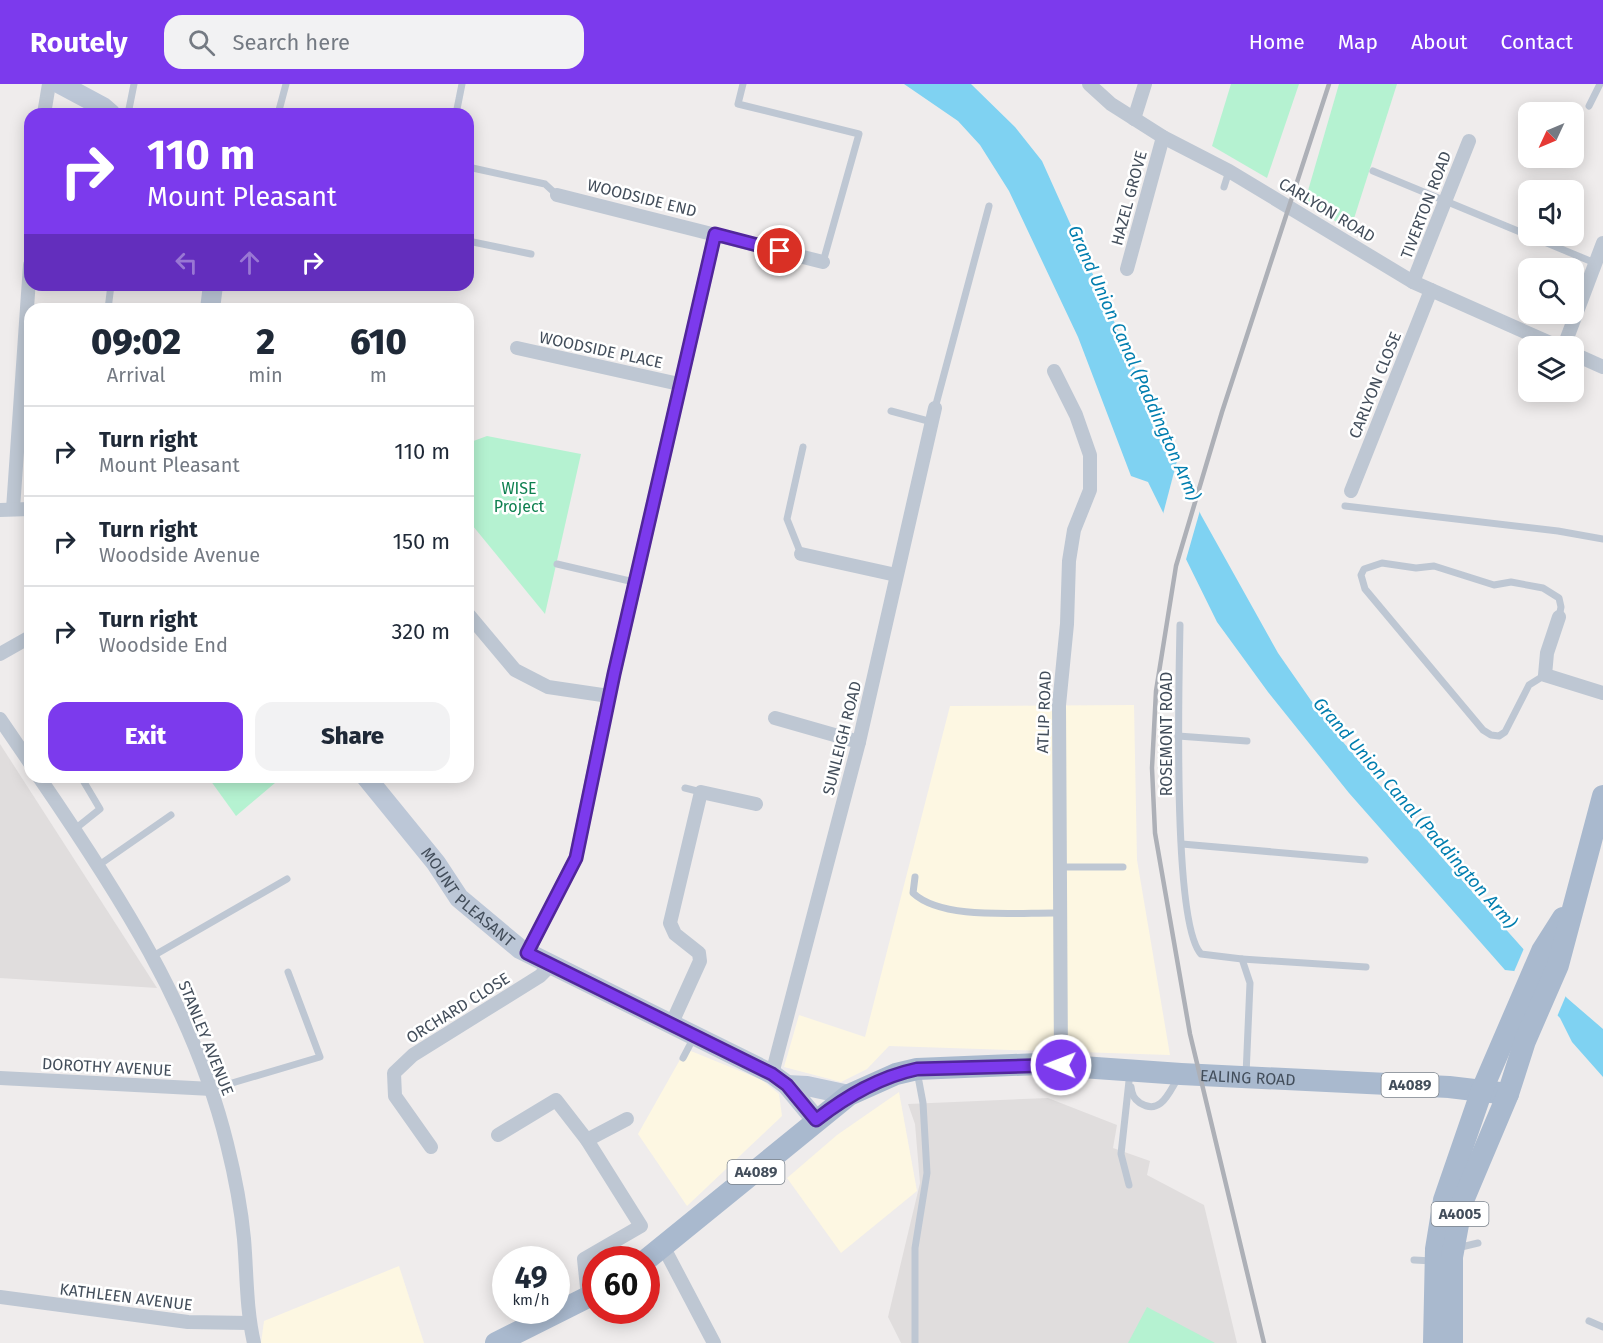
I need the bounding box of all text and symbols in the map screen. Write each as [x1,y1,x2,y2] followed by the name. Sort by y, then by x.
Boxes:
[164,15,584,69] search box
[30,26,128,59] text: Routely
[185,26,218,59] icon: search
[233,29,350,56] text: Search here
[1249,29,1305,55] text: Home
[1338,29,1378,55] text: Map
[1411,29,1468,55] text: About
[1501,29,1573,55] text: Contact
[1518,102,1584,168] north arrow
[1518,102,1584,402] map controls
[147,130,255,180] text: 110 m
[48,132,126,210] icon: right
[1107,149,1151,247] street label: HAZEL GROVE
[1397,149,1455,261] street label: TIVERTON ROAD
[1275,174,1379,246] street label: CARLYON ROAD
[585,175,699,221] street label: WOODSIDE END
[1518,180,1584,246] button: sound
[147,181,337,213] text: Mount Pleasant
[1063,222,1205,504] water label: Grand Union Canal (Paddington Arm)
[754,225,805,276] pin
[763,234,796,267] icon: arrive
[170,246,203,279] icon: left
[233,246,266,279] icon: ahead
[296,246,329,279] icon: right
[1518,258,1584,324] button: search
[91,320,181,364] text: 09:02
[256,320,275,364] text: 2
[350,320,407,364] text: 610
[537,328,665,372] street label: WOODSIDE PLACE
[1345,329,1405,441] street label: CARLYON CLOSE
[1518,336,1584,402] button: layers
[107,363,165,387] text: Arrival
[248,363,283,387] text: min
[370,363,387,387] text: m
[99,426,198,453] text: Turn right
[48,435,81,468] icon: right
[394,438,450,465] text: 110 m
[99,453,240,477] text: Mount Pleasant
[494,479,545,516] park label: WISE Project
[99,516,198,543] text: Turn right
[48,525,81,558] icon: right
[392,528,450,555] text: 150 m
[99,543,260,567] text: Woodside Avenue
[99,606,198,633] text: Turn right
[48,615,81,648] icon: right
[391,618,450,645] text: 320 m
[99,633,228,657] text: Woodside End
[1033,670,1055,754] street label: ATLIP ROAD
[1157,672,1176,796] street label: ROSEMONT ROAD
[819,679,865,797] street label: SUNLEIGH ROAD
[1309,693,1522,933] water label: Grand Union Canal (Paddington Arm)
[48,702,243,771] button: Exit
[255,702,450,771] button: Share
[418,843,519,951] street label: MOUNT PLEASANT
[403,969,513,1047] street label: ORCHARD CLOSE
[174,978,238,1098] street label: STANLEY AVENUE
[1029,1033,1093,1097] position arrow
[42,1054,172,1080] street label: DOROTHY AVENUE
[1200,1065,1296,1089] street label: EALING ROAD
[1382,1073,1438,1097] road number: A4089
[728,1160,784,1184] road number: A4089
[1432,1202,1488,1226] road number: A4005
[582,1246,660,1324] speed limit sign: 60
[514,1260,548,1296] text: 49
[58,1279,194,1315] street label: KATHLEEN AVENUE
[512,1291,550,1309] text: km/h

